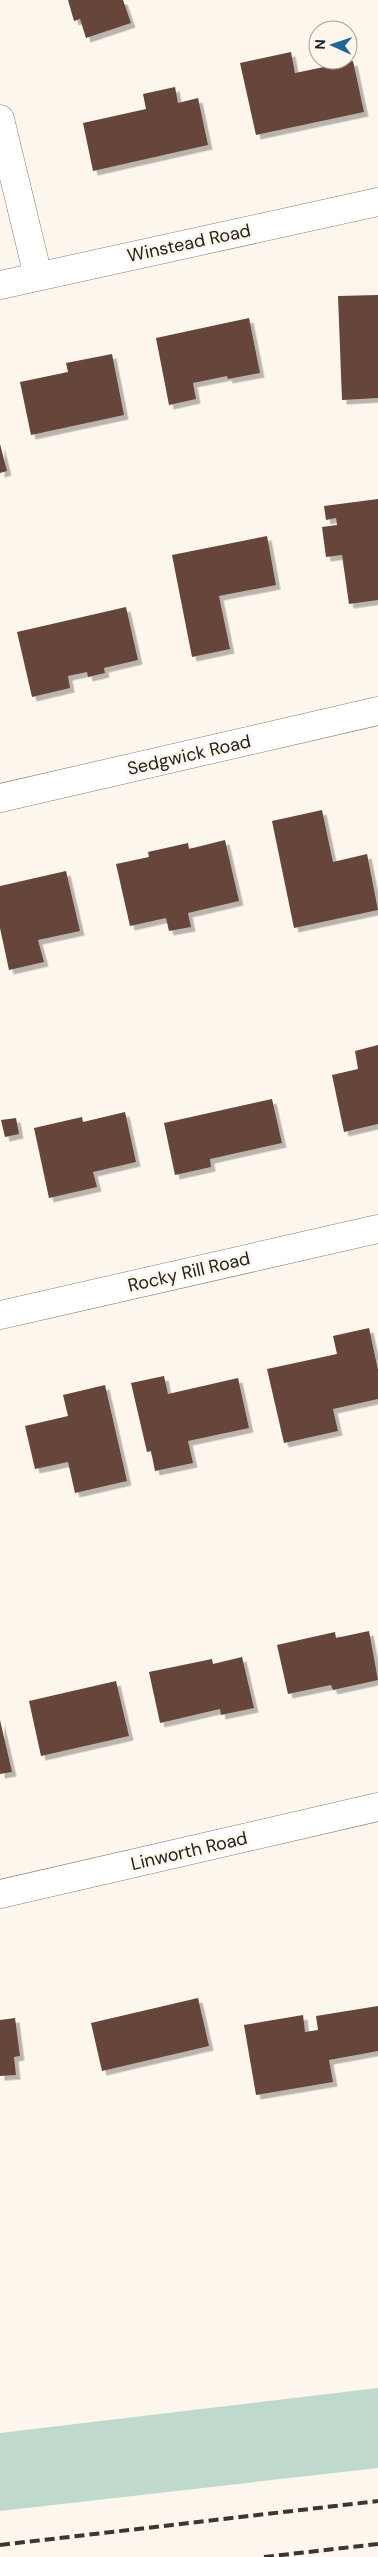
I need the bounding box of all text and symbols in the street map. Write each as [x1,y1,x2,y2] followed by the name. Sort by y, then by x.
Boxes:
[308,20,358,70] north arrow
[311,39,329,50] text: N
[125,218,253,268] street label: Winstead Road
[125,729,253,781] street label: Sedgwick Road
[126,1246,252,1298] street label: Rocky Rill Road
[128,1826,250,1876] street label: Linworth Road

